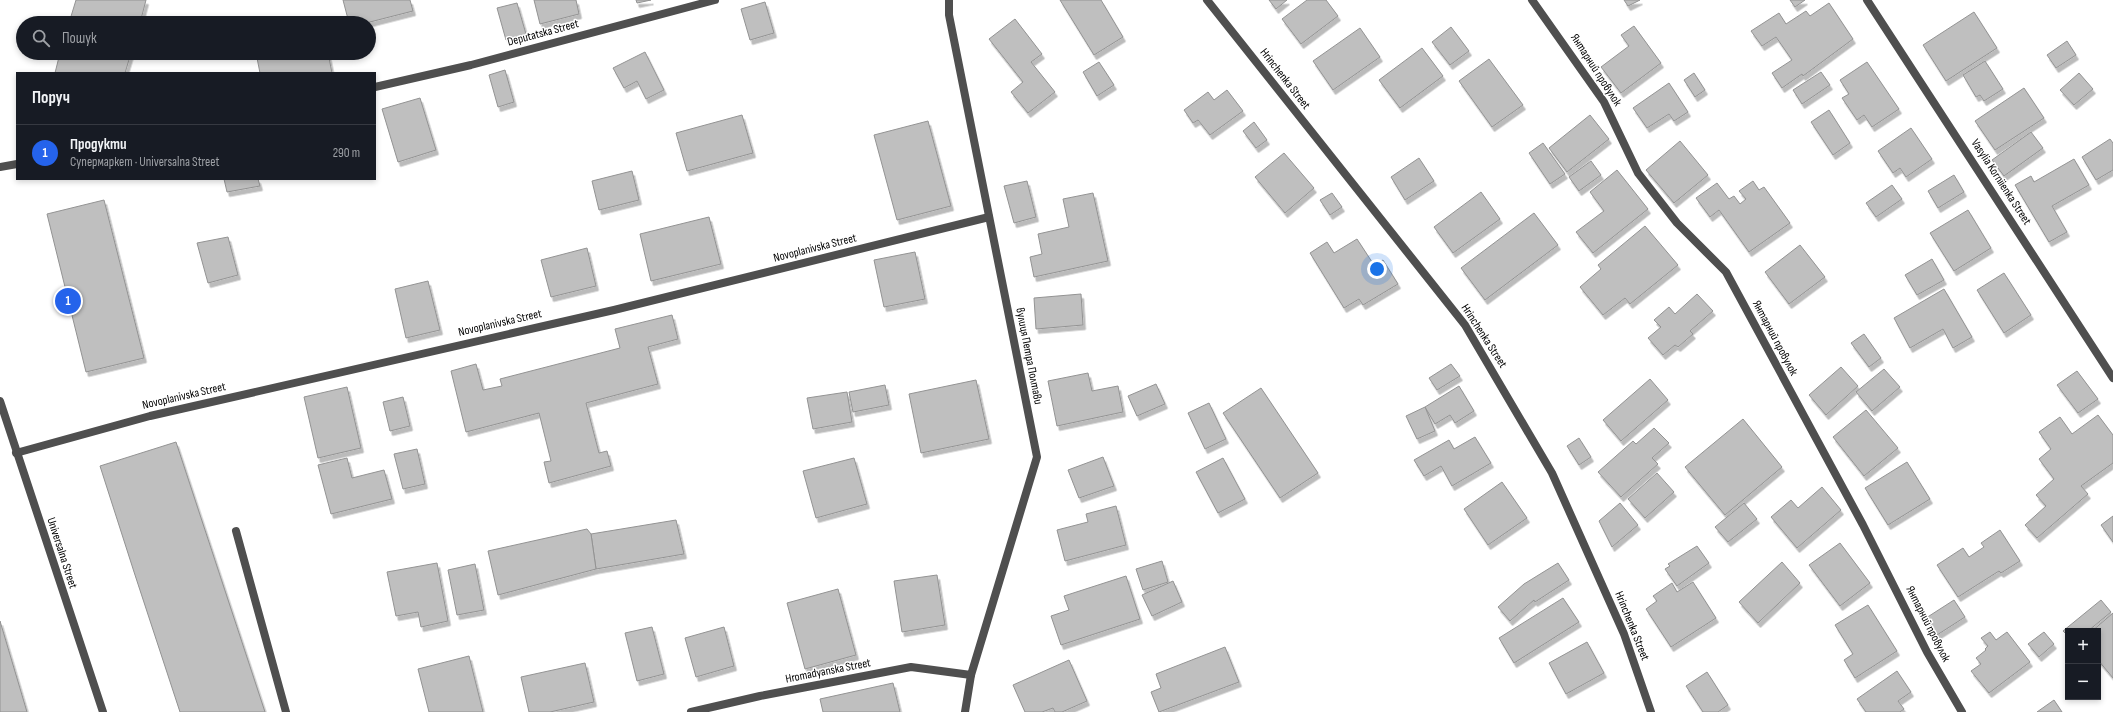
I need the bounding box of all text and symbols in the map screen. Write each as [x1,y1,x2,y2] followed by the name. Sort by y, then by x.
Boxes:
[16,16,376,60] search box
[506,16,581,50] street label: Deputatska Street
[30,27,52,49] icon: search
[62,29,97,48] text: Пошук
[1567,31,1625,109] street label: Янтарний провулок
[1257,46,1314,113] street label: Hrinchenka Street
[32,88,70,108] text: Поруч
[70,135,127,154] text: Продукти
[1968,136,2035,228] street label: Vasylia Korniienka Street
[42,145,48,161] text: 1
[333,145,360,161] text: 290 m
[70,154,220,170] text: Супермаркет · Universalna Street
[772,230,858,266] street label: Novoplanivska Street
[1367,259,1387,279] your location
[55,286,81,316] pin: 1
[1749,298,1801,379] street label: Янтарний провулок
[1458,301,1510,371] street label: Hrinchenka Street
[457,306,543,340] street label: Novoplanivska Street
[1012,306,1046,406] street label: вулиця Петра Полтави
[141,379,227,413] street label: Novoplanivska Street
[43,515,81,591] street label: Universalna Street
[1902,584,1954,665] street label: Янтарний провулок
[1611,589,1653,663] street label: Hrinchenka Street
[2065,628,2101,700] map controls
[2065,628,2101,664] button: +
[784,655,872,687] street label: Hromadyanska Street
[2065,664,2101,700] button: −

